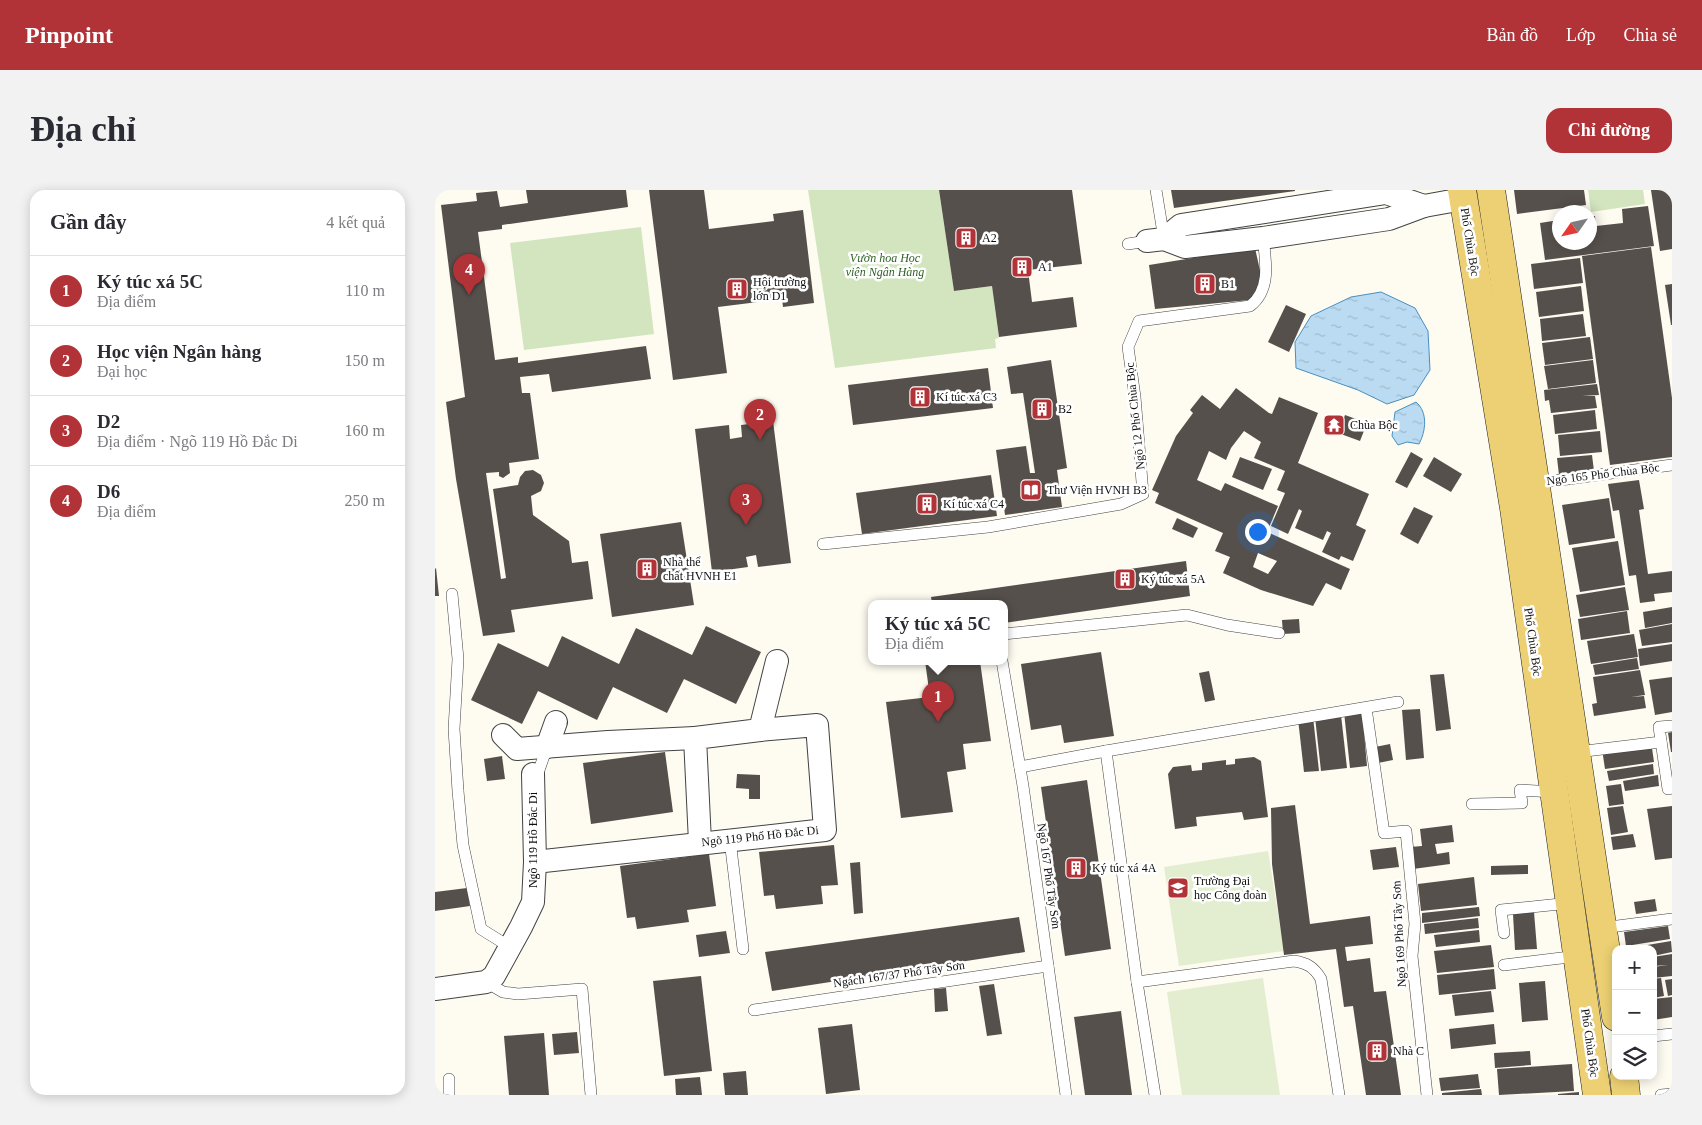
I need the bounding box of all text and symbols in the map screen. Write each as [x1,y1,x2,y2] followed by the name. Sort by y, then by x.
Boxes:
[25,22,113,48] text: Pinpoint
[1486,25,1538,45] text: Bản đồ
[1566,25,1596,45] text: Lớp
[1624,25,1677,45] text: Chia sẻ
[1546,108,1672,153] button: Chỉ đường
[30,110,136,149] text: Địa chỉ
[1552,205,1597,250] north arrow
[1458,207,1482,277] street label: Phố Chùa Bộc
[50,210,126,234] text: Gần đây
[326,214,385,231] text: 4 kết quả
[954,226,978,250] building icon: A2
[982,231,997,245] place label: A2
[846,251,924,279] park label: Vườn hoa Học viện Ngân Hàng
[453,254,485,295] pin: 4
[1010,255,1034,279] building icon: A1
[1038,260,1053,274] place label: A1
[97,271,203,292] text: Ký túc xá 5C
[1193,272,1217,296] building icon: B1
[753,275,806,303] place label: Hội trường lớn D1
[725,277,749,301] building icon: Hội trường lớn D1
[1221,277,1235,291] place label: B1
[62,282,70,299] text: 1
[345,282,385,299] text: 110 m
[97,293,156,310] text: Địa điểm
[97,341,261,362] text: Học viện Ngân hàng
[62,352,70,369] text: 2
[345,352,385,369] text: 150 m
[1122,362,1148,470] street label: Ngõ 12 Phố Chùa Bộc
[97,363,147,380] text: Đại học
[908,385,932,409] building icon: Kí túc xá C3
[936,390,997,404] place label: Kí túc xá C3
[1030,397,1054,421] building icon: B2
[744,399,776,440] pin: 2
[1058,402,1072,416] place label: B2
[97,411,120,432] text: D2
[1322,413,1346,437] temple icon: Chùa Bộc
[1350,418,1398,432] place label: Chùa Bộc
[62,422,70,439] text: 3
[345,422,385,439] text: 160 m
[97,433,298,450] text: Địa điểm · Ngõ 119 Hồ Đắc Di
[1546,460,1660,488] street label: Ngõ 165 Phố Chùa Bộc
[1019,478,1043,502] library icon: Thư Viện HVNH B3
[97,481,120,502] text: D6
[1047,483,1147,497] place label: Thư Viện HVNH B3
[730,484,762,525] pin: 3
[62,492,70,509] text: 4
[345,492,385,509] text: 250 m
[915,492,939,516] building icon: Kí túc xá C4
[943,497,1004,511] place label: Kí túc xá C4
[97,503,156,520] text: Địa điểm
[1245,519,1271,545] your location
[663,555,737,583] place label: Nhà thể chất HVNH E1
[635,557,659,581] building icon: Nhà thể chất HVNH E1
[1113,567,1137,591] building icon: Ký túc xá 5A
[1141,572,1206,586] place label: Ký túc xá 5A
[868,600,1008,665] popup
[1521,607,1545,677] street label: Phố Chùa Bộc
[885,613,991,634] text: Ký túc xá 5C
[885,635,944,652] text: Địa điểm
[922,681,954,722] pin: 1
[526,791,540,888] street label: Ngõ 119 Hồ Đắc Di
[1035,822,1063,930] street label: Ngõ 167 Phố Tây Sơn
[701,823,820,849] street label: Ngõ 119 Phố Hồ Đắc Di
[1064,856,1088,880] building icon: Ký túc xá 4A
[1092,861,1157,875] place label: Ký túc xá 4A
[1194,874,1267,902] place label: Trường Đại học Công đoàn
[1166,876,1190,900] school or university icon: Trường Đại học Công đoàn
[1389,880,1409,988] street label: Ngõ 169 Phố Tây Sơn
[1612,945,1657,1080] map controls
[1612,945,1657,990] button: +
[832,958,966,990] street label: Ngách 167/37 Phố Tây Sơn
[1612,990,1657,1035] button: −
[1578,1008,1602,1078] street label: Phố Chùa Bộc
[1612,1035,1657,1080] button: layers
[1365,1039,1389,1063] building icon: Nhà C
[1393,1044,1424,1058] place label: Nhà C

